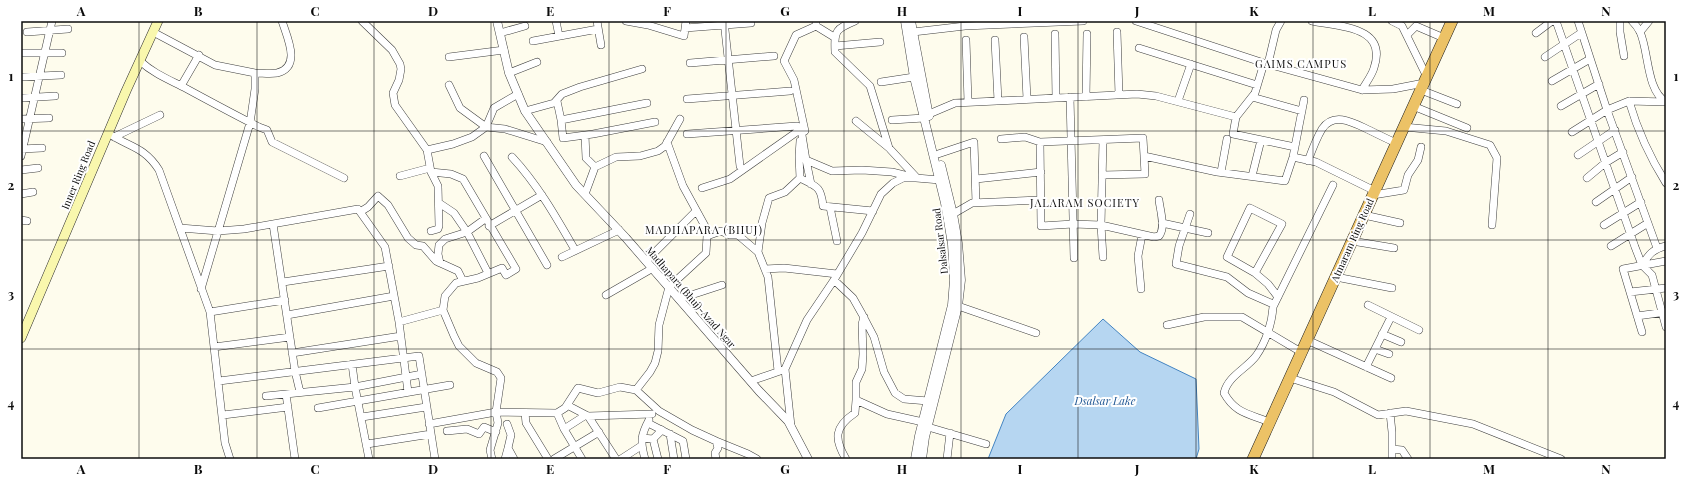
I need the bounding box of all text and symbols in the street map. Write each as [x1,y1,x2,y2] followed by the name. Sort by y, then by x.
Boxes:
[76,2,86,19] text: A
[194,2,203,19] text: B
[310,2,320,19] text: C
[428,2,438,19] text: D
[546,2,554,19] text: E
[663,2,671,19] text: F
[780,2,790,19] text: G
[897,2,907,19] text: H
[1018,2,1023,19] text: I
[1134,2,1140,19] text: J
[1249,2,1259,19] text: K
[1368,2,1376,19] text: L
[1483,2,1495,19] text: M
[1601,2,1611,19] text: N
[1255,56,1347,71] district label: GAIMS CAMPUS
[9,67,14,84] text: 1
[1674,67,1679,84] text: 1
[58,138,98,211] street label: Inner Ring Road
[8,176,15,193] text: 2
[1673,176,1680,193] text: 2
[1029,195,1140,210] district label: JALARAM SOCIETY
[1327,196,1377,285] street label: Atmaram Ring Road
[929,207,951,275] street label: Dalsalsar Road
[645,222,763,237] district label: MADHAPARA (BHUJ)
[643,243,739,351] street label: Madhapara (Bhuj)-Azad Ngar
[8,285,14,302] text: 3
[1673,285,1679,302] text: 3
[1074,393,1136,408] water label: Dsalsar Lake
[8,394,15,411] text: 4
[1673,394,1680,411] text: 4
[76,460,86,477] text: A
[194,460,203,477] text: B
[310,460,320,477] text: C
[428,460,438,477] text: D
[546,460,554,477] text: E
[663,460,671,477] text: F
[780,460,790,477] text: G
[897,460,907,477] text: H
[1018,460,1023,477] text: I
[1134,460,1140,477] text: J
[1249,460,1259,477] text: K
[1368,460,1376,477] text: L
[1483,460,1495,477] text: M
[1601,460,1611,477] text: N

